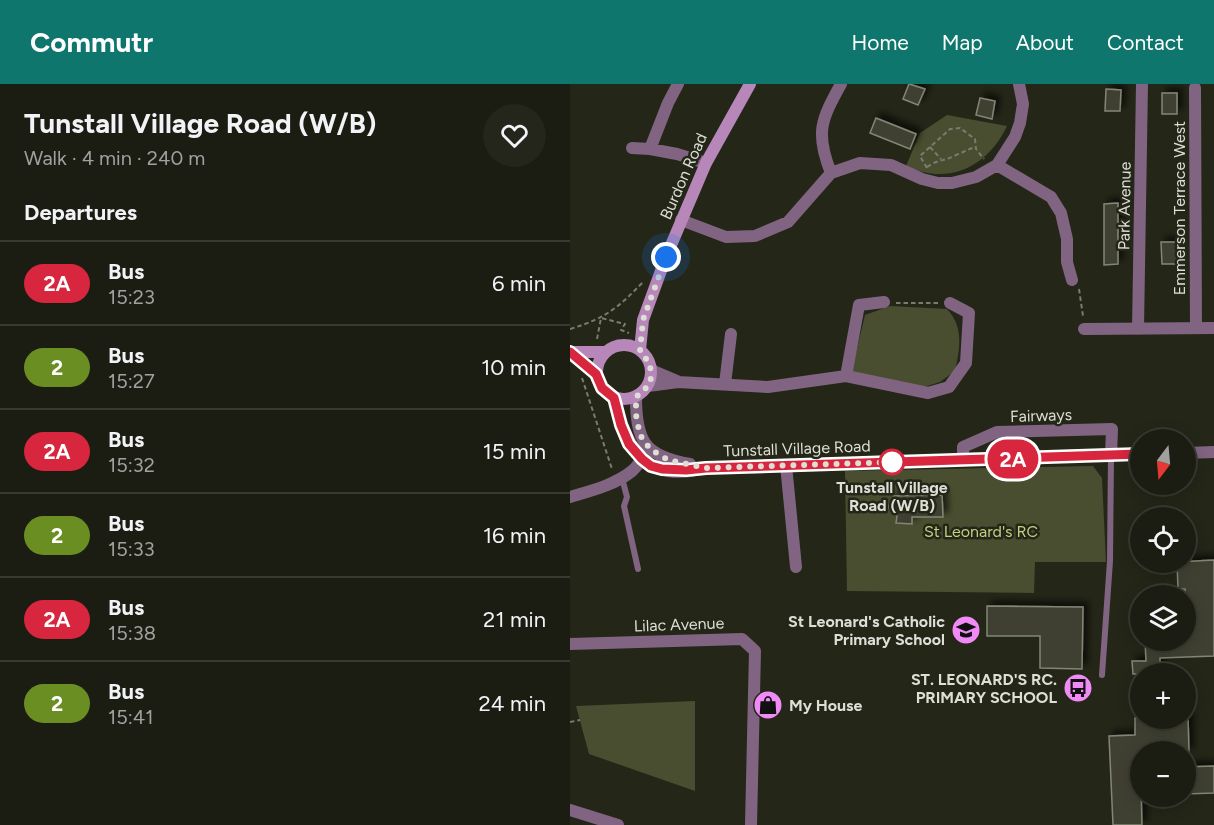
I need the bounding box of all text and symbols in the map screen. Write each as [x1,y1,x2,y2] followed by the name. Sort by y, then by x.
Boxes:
[30,25,153,59] text: Commutr
[852,30,909,55] text: Home
[942,30,983,55] text: Map
[1016,30,1074,55] text: About
[1107,30,1184,55] text: Contact
[483,104,546,167] button: heart
[24,106,377,140] text: Tunstall Village Road (W/B)
[1170,121,1189,295] street label: Emmerson Terrace West
[656,130,711,222] street label: Burdon Road
[24,146,205,170] text: Walk · 4 min · 240 m
[1114,161,1135,250] street label: Park Avenue
[24,199,137,226] text: Departures
[651,242,681,272] your location
[108,258,144,285] text: Bus
[492,270,546,297] text: 6 min
[43,271,71,296] text: 2A
[108,285,155,309] text: 15:23
[108,342,144,369] text: Bus
[481,354,546,381] text: 10 min
[51,355,63,380] text: 2
[108,369,155,393] text: 15:27
[1010,405,1072,426] street label: Fairways
[108,426,144,453] text: Bus
[1130,429,1196,495] north arrow
[1130,429,1196,807] map controls
[723,436,871,461] street label: Tunstall Village Road
[483,438,546,465] text: 15 min
[43,439,71,464] text: 2A
[986,440,1040,478] line badge: 2A
[999,447,1027,472] text: 2A
[879,449,905,475] marker: Tunstall Village Road (W/B)
[108,453,155,477] text: 15:32
[836,478,948,515] place label: Tunstall Village Road (W/B)
[1130,507,1196,573] button: locate
[108,510,144,537] text: Bus
[483,522,546,549] text: 16 min
[924,522,1038,541] park label: St Leonard's RC
[51,523,63,548] text: 2
[108,537,155,561] text: 15:33
[1130,585,1196,651] button: layers
[108,594,144,621] text: Bus
[483,606,546,633] text: 21 min
[43,607,71,632] text: 2A
[788,612,945,649] place label: St Leonard's Catholic Primary School
[633,613,725,636] street label: Lilac Avenue
[950,614,982,646] school or university icon: St Leonard's Catholic Primary School
[108,621,156,645] text: 15:38
[1130,663,1196,729] button: +
[911,670,1057,707] place label: ST. LEONARD'S RC. PRIMARY SCHOOL
[1062,672,1094,704] bus stop icon: ST. LEONARD'S RC. PRIMARY SCHOOL
[108,678,144,705] text: Bus
[752,689,784,721] shop icon: My House
[479,690,546,717] text: 24 min
[51,691,63,716] text: 2
[789,696,863,715] place label: My House
[108,705,154,729] text: 15:41
[1130,741,1196,807] button: −

